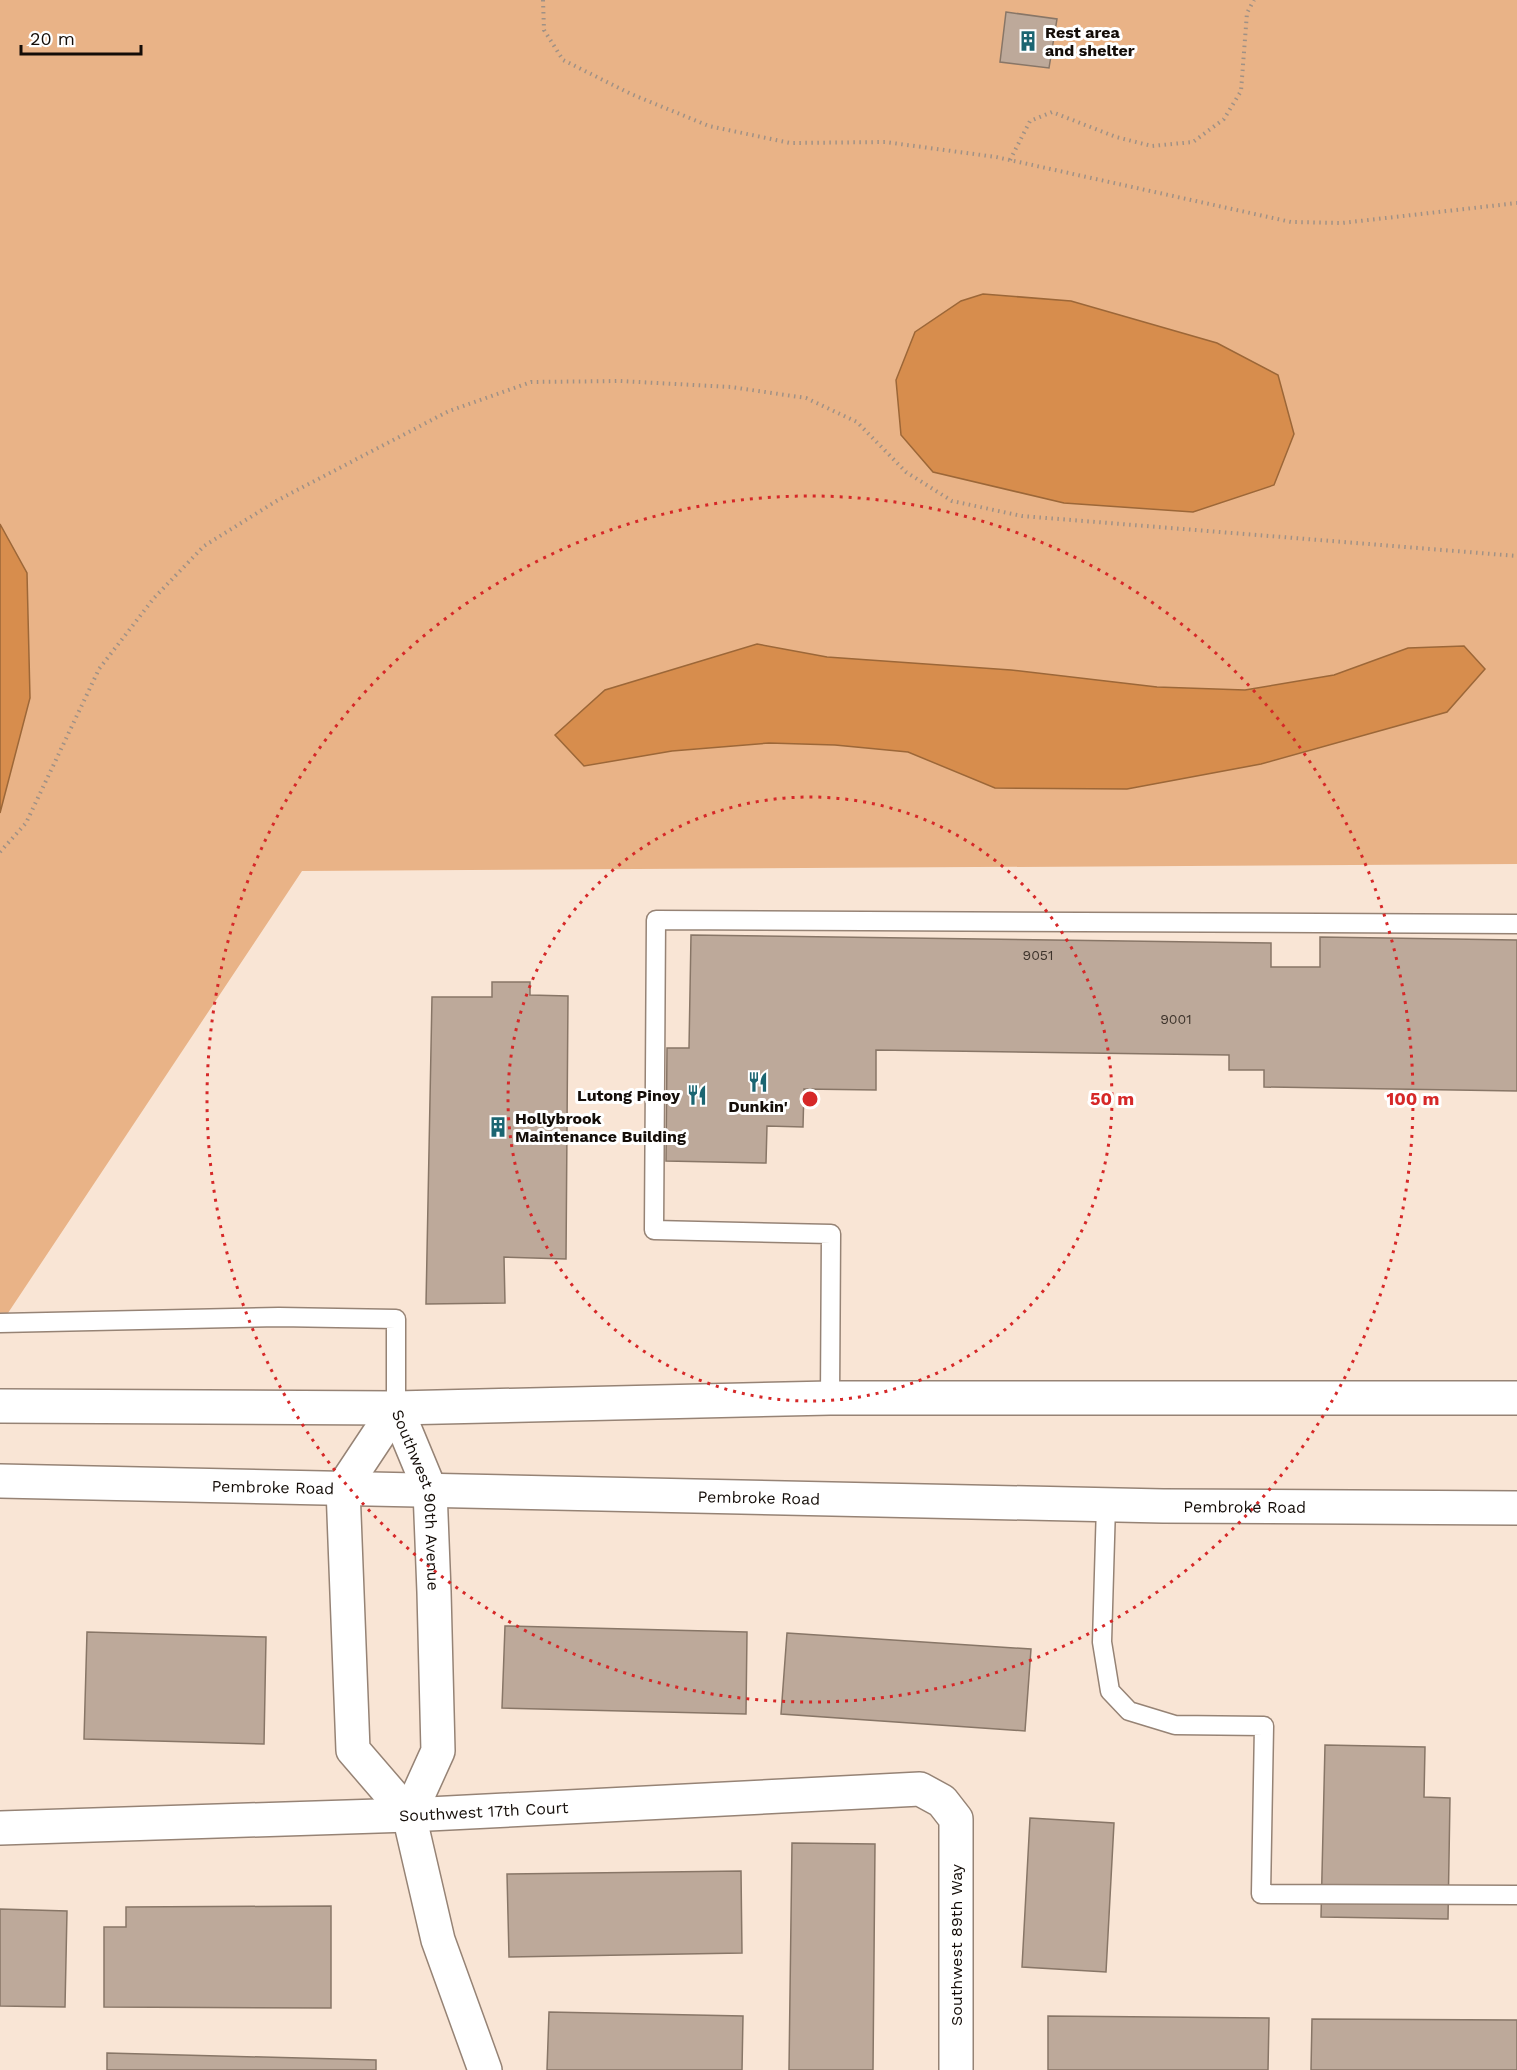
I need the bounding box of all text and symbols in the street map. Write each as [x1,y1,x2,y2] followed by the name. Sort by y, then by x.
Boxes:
[21,18,141,56] scale bar
[1045,23,1135,60] place label: Rest area and shelter
[30,28,75,49] text: 20 m
[1016,29,1040,53] building icon: Rest area and shelter
[1023,947,1053,963] house number: 9051
[1160,1011,1192,1027] house number: 9001
[746,1070,770,1094] restaurant icon: Dunkin'
[685,1083,709,1107] restaurant icon: Lutong Pinoy
[577,1086,681,1105] place label: Lutong Pinoy
[1090,1088,1134,1109] text: 50 m
[1386,1088,1440,1109] text: 100 m
[800,1089,820,1109] centre of rings
[728,1097,788,1116] place label: Dunkin'
[515,1109,686,1146] place label: Hollybrook Maintenance Building
[486,1115,510,1139] building icon: Hollybrook Maintenance Building
[388,1407,443,1591] street label: Southwest 90th Avenue
[211,1476,334,1498] street label: Pembroke Road
[697,1486,820,1508] street label: Pembroke Road
[1183,1497,1306,1516] street label: Pembroke Road
[399,1797,569,1825] street label: Southwest 17th Court
[947,1863,966,2026] street label: Southwest 89th Way

